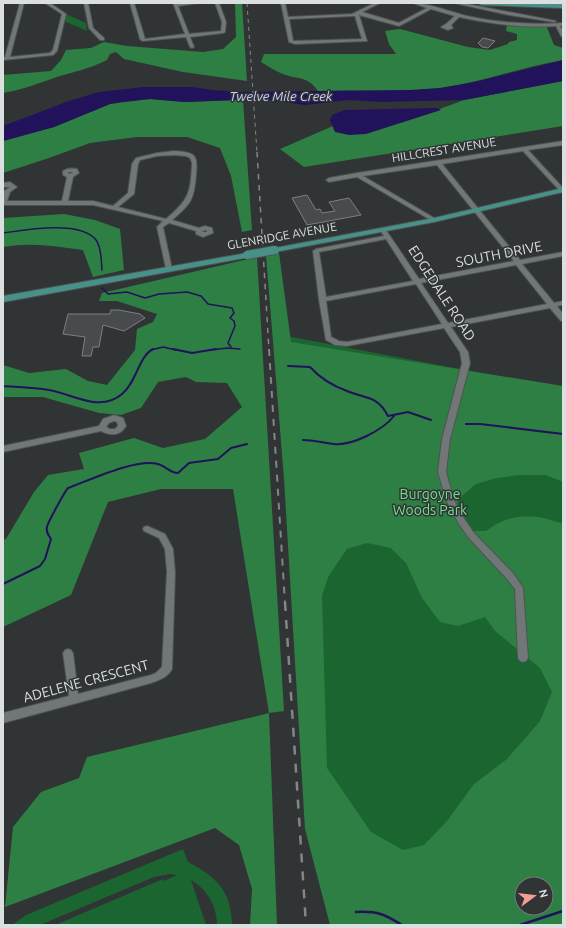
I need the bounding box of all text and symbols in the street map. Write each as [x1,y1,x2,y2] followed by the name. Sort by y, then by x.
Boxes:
[229,89,333,103] water label: Twelve Mile Creek
[391,135,497,164] street label: HILLCREST AVENUE
[226,219,338,252] street label: GLENRIDGE AVENUE
[455,238,544,270] street label: SOUTH DRIVE
[405,242,479,344] street label: EDGEDALE ROAD
[393,486,467,518] park label: Burgoyne Woods Park
[21,656,151,706] street label: ADELENE CRESCENT
[514,876,554,916] north arrow
[537,888,551,899] text: N

